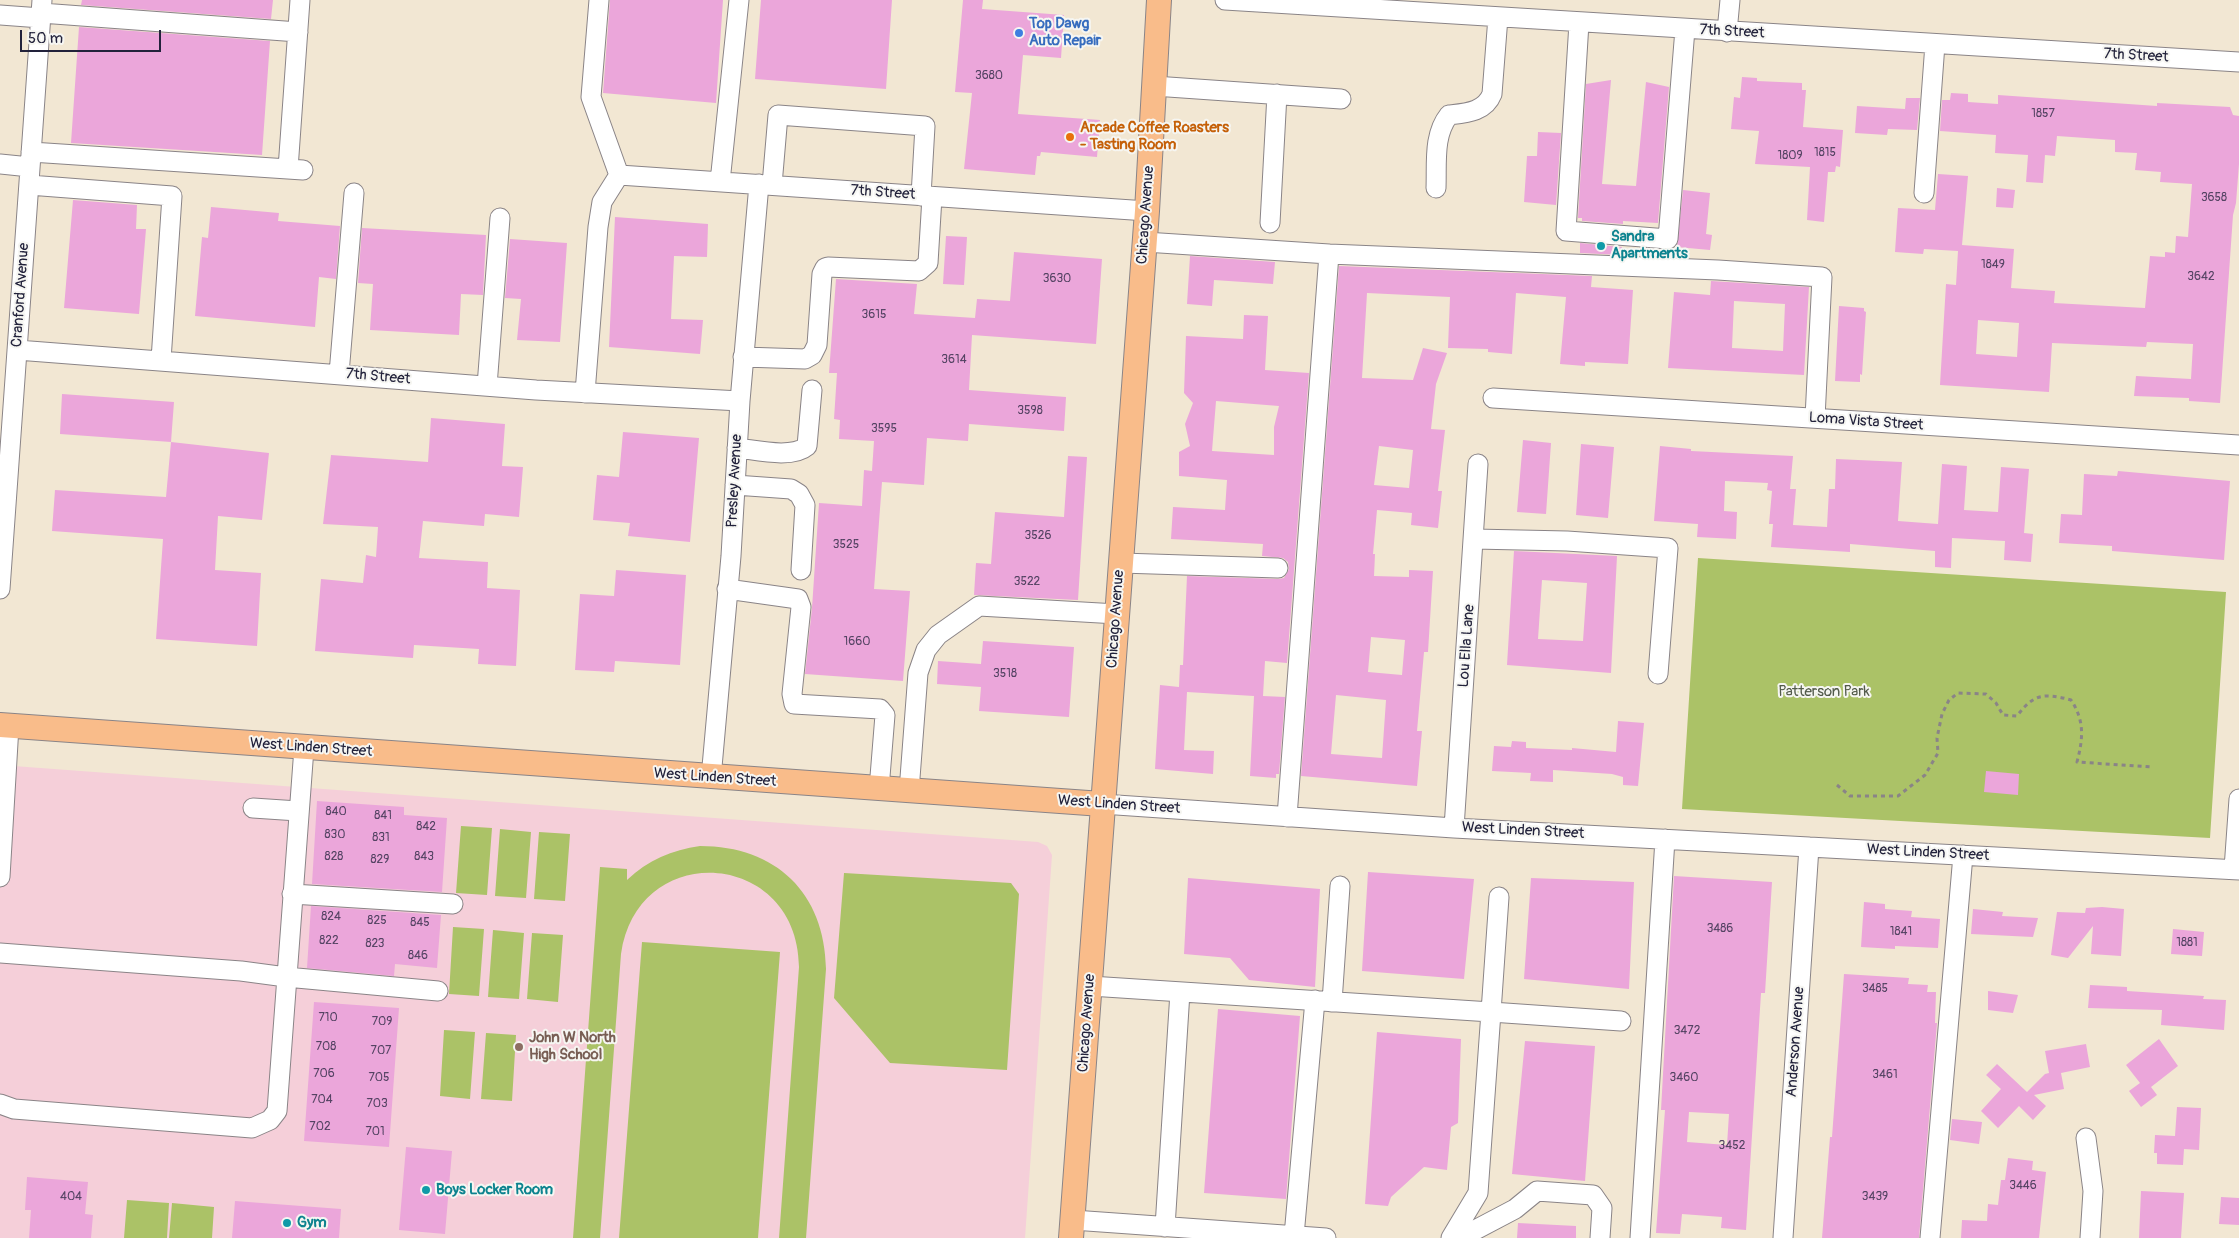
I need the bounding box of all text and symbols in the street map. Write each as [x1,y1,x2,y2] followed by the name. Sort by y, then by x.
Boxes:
[1029,15,1101,50] place label: Top Dawg Auto Repair
[22,20,164,52] scale bar
[1699,21,1765,43] street label: 7th Street
[1013,27,1025,39] marker: Top Dawg Auto Repair
[28,29,63,48] text: 50 m
[2103,45,2169,67] street label: 7th Street
[975,69,1003,83] house number: 3680
[2031,107,2055,121] house number: 1857
[1080,119,1229,154] place label: Arcade Coffee Roasters - Tasting Room
[1064,131,1076,143] marker: Arcade Coffee Roasters - Tasting Room
[1814,146,1836,160] house number: 1815
[1777,149,1803,163] house number: 1809
[1134,165,1158,265] street label: Chicago Avenue
[850,182,916,204] street label: 7th Street
[2201,191,2227,205] house number: 3658
[1611,228,1688,263] place label: Sandra Apartments
[1595,240,1607,252] marker: Sandra Apartments
[8,242,34,348] street label: Cranford Avenue
[1981,258,2005,272] house number: 1849
[2187,270,2215,284] house number: 3642
[1043,272,1071,286] house number: 3630
[862,308,886,322] house number: 3615
[941,353,967,367] house number: 3614
[345,365,411,389] street label: 7th Street
[1017,404,1043,418] house number: 3598
[1808,409,1924,435] street label: Loma Vista Street
[871,422,897,436] house number: 3595
[724,434,746,528] street label: Presley Avenue
[1025,529,1051,543] house number: 3526
[833,538,859,552] house number: 3525
[1104,569,1128,669] street label: Chicago Avenue
[1014,575,1040,589] house number: 3522
[1455,604,1479,688] street label: Lou Ella Lane
[844,635,870,649] house number: 1660
[993,667,1017,681] house number: 3518
[1778,683,1870,701] park label: Patterson Park
[249,735,373,761] street label: West Linden Street
[653,765,777,791] street label: West Linden Street
[1057,792,1181,818] street label: West Linden Street
[325,805,347,819] house number: 840
[374,809,392,823] house number: 841
[1461,819,1585,843] street label: West Linden Street
[416,820,436,834] house number: 842
[325,828,345,842] house number: 830
[372,831,390,845] house number: 831
[1866,841,1990,865] street label: West Linden Street
[325,850,343,864] house number: 828
[414,850,434,864] house number: 843
[371,853,389,867] house number: 829
[321,910,341,924] house number: 824
[367,914,387,928] house number: 825
[410,916,430,930] house number: 845
[1707,922,1733,936] house number: 3486
[1890,925,1912,939] house number: 1841
[319,934,339,948] house number: 822
[2176,936,2198,950] house number: 1881
[365,937,385,951] house number: 823
[408,949,428,963] house number: 846
[1075,973,1099,1073] street label: Chicago Avenue
[1862,982,1888,996] house number: 3485
[1783,986,1809,1098] street label: Anderson Avenue
[318,1011,338,1025] house number: 710
[372,1015,392,1029] house number: 709
[1674,1024,1700,1038] house number: 3472
[529,1029,616,1064] place label: John W North High School
[316,1040,336,1054] house number: 708
[513,1041,525,1053] marker: John W North High School
[371,1044,391,1058] house number: 707
[313,1067,335,1081] house number: 706
[1872,1068,1898,1082] house number: 3461
[368,1071,390,1085] house number: 705
[1670,1071,1698,1085] house number: 3460
[311,1093,333,1107] house number: 704
[366,1097,388,1111] house number: 703
[309,1120,331,1134] house number: 702
[365,1125,385,1139] house number: 701
[1719,1139,1745,1153] house number: 3452
[2009,1179,2037,1193] house number: 3446
[436,1181,553,1199] place label: Boys Locker Room
[420,1184,432,1196] marker: Boys Locker Room
[60,1190,82,1204] house number: 404
[1862,1190,1888,1204] house number: 3439
[297,1214,327,1232] place label: Gym
[281,1217,293,1229] marker: Gym

